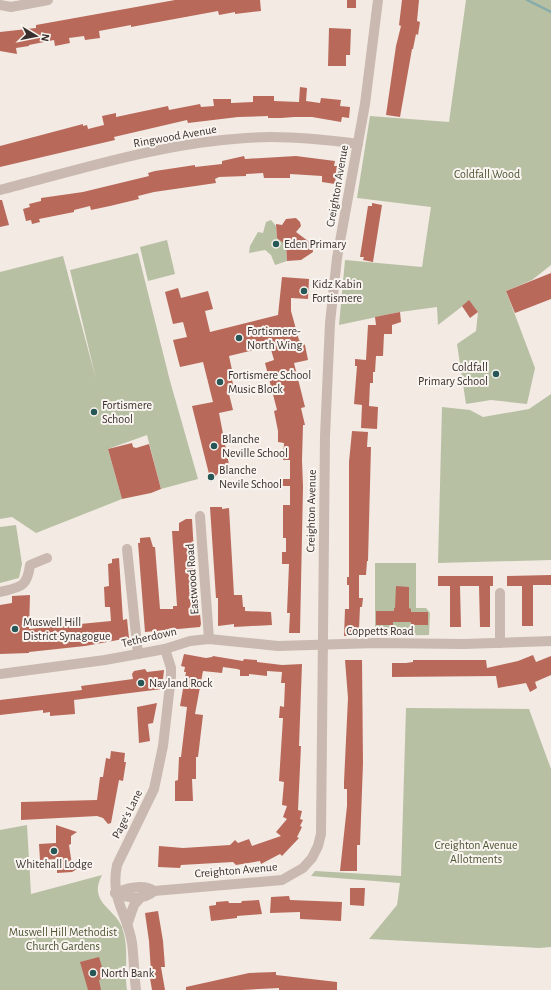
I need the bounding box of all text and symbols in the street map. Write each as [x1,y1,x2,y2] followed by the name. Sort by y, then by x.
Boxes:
[16,16,56,56] north arrow
[39,33,51,42] text: N
[132,123,218,149] street label: Ringwood Avenue
[324,144,350,228] street label: Creighton Avenue
[454,168,520,180] park label: Coldfall Wood
[284,238,346,251] place label: Eden Primary
[271,239,281,249] marker: Eden Primary
[312,278,362,304] place label: Kidz Kabin Fortismere
[299,286,309,296] marker: Kidz Kabin Fortismere
[247,325,302,351] place label: Fortismere- North Wing
[234,333,244,343] marker: Fortismere- North Wing
[418,361,488,388] place label: Coldfall Primary School
[228,369,311,395] place label: Fortismere School Music Block
[491,369,501,379] marker: Coldfall Primary School
[215,377,225,387] marker: Fortismere School Music Block
[102,399,152,425] place label: Fortismere School
[89,407,99,417] marker: Fortismere School
[222,433,288,459] place label: Blanche Neville School
[209,441,219,451] marker: Blanche Neville School
[219,464,282,490] place label: Blanche Nevile School
[304,469,318,553] street label: Creighton Avenue
[206,472,216,482] marker: Blanche Nevile School
[184,543,200,615] street label: Eastwood Road
[23,616,111,643] place label: Muswell Hill District Synagogue
[10,624,20,634] marker: Muswell Hill District Synagogue
[120,625,178,649] street label: Tetherdown
[346,625,414,637] street label: Coppetts Road
[149,677,213,690] place label: Nayland Rock
[136,678,146,688] marker: Nayland Rock
[110,788,144,840] street label: Page's Lane
[435,839,517,865] park label: Creighton Avenue Allotments
[49,846,59,856] marker: Whitehall Lodge
[16,858,92,870] place label: Whitehall Lodge
[194,860,278,880] street label: Creighton Avenue
[9,926,117,952] park label: Muswell Hill Methodist Church Gardens
[101,967,155,979] place label: North Bank
[88,968,98,978] marker: North Bank

